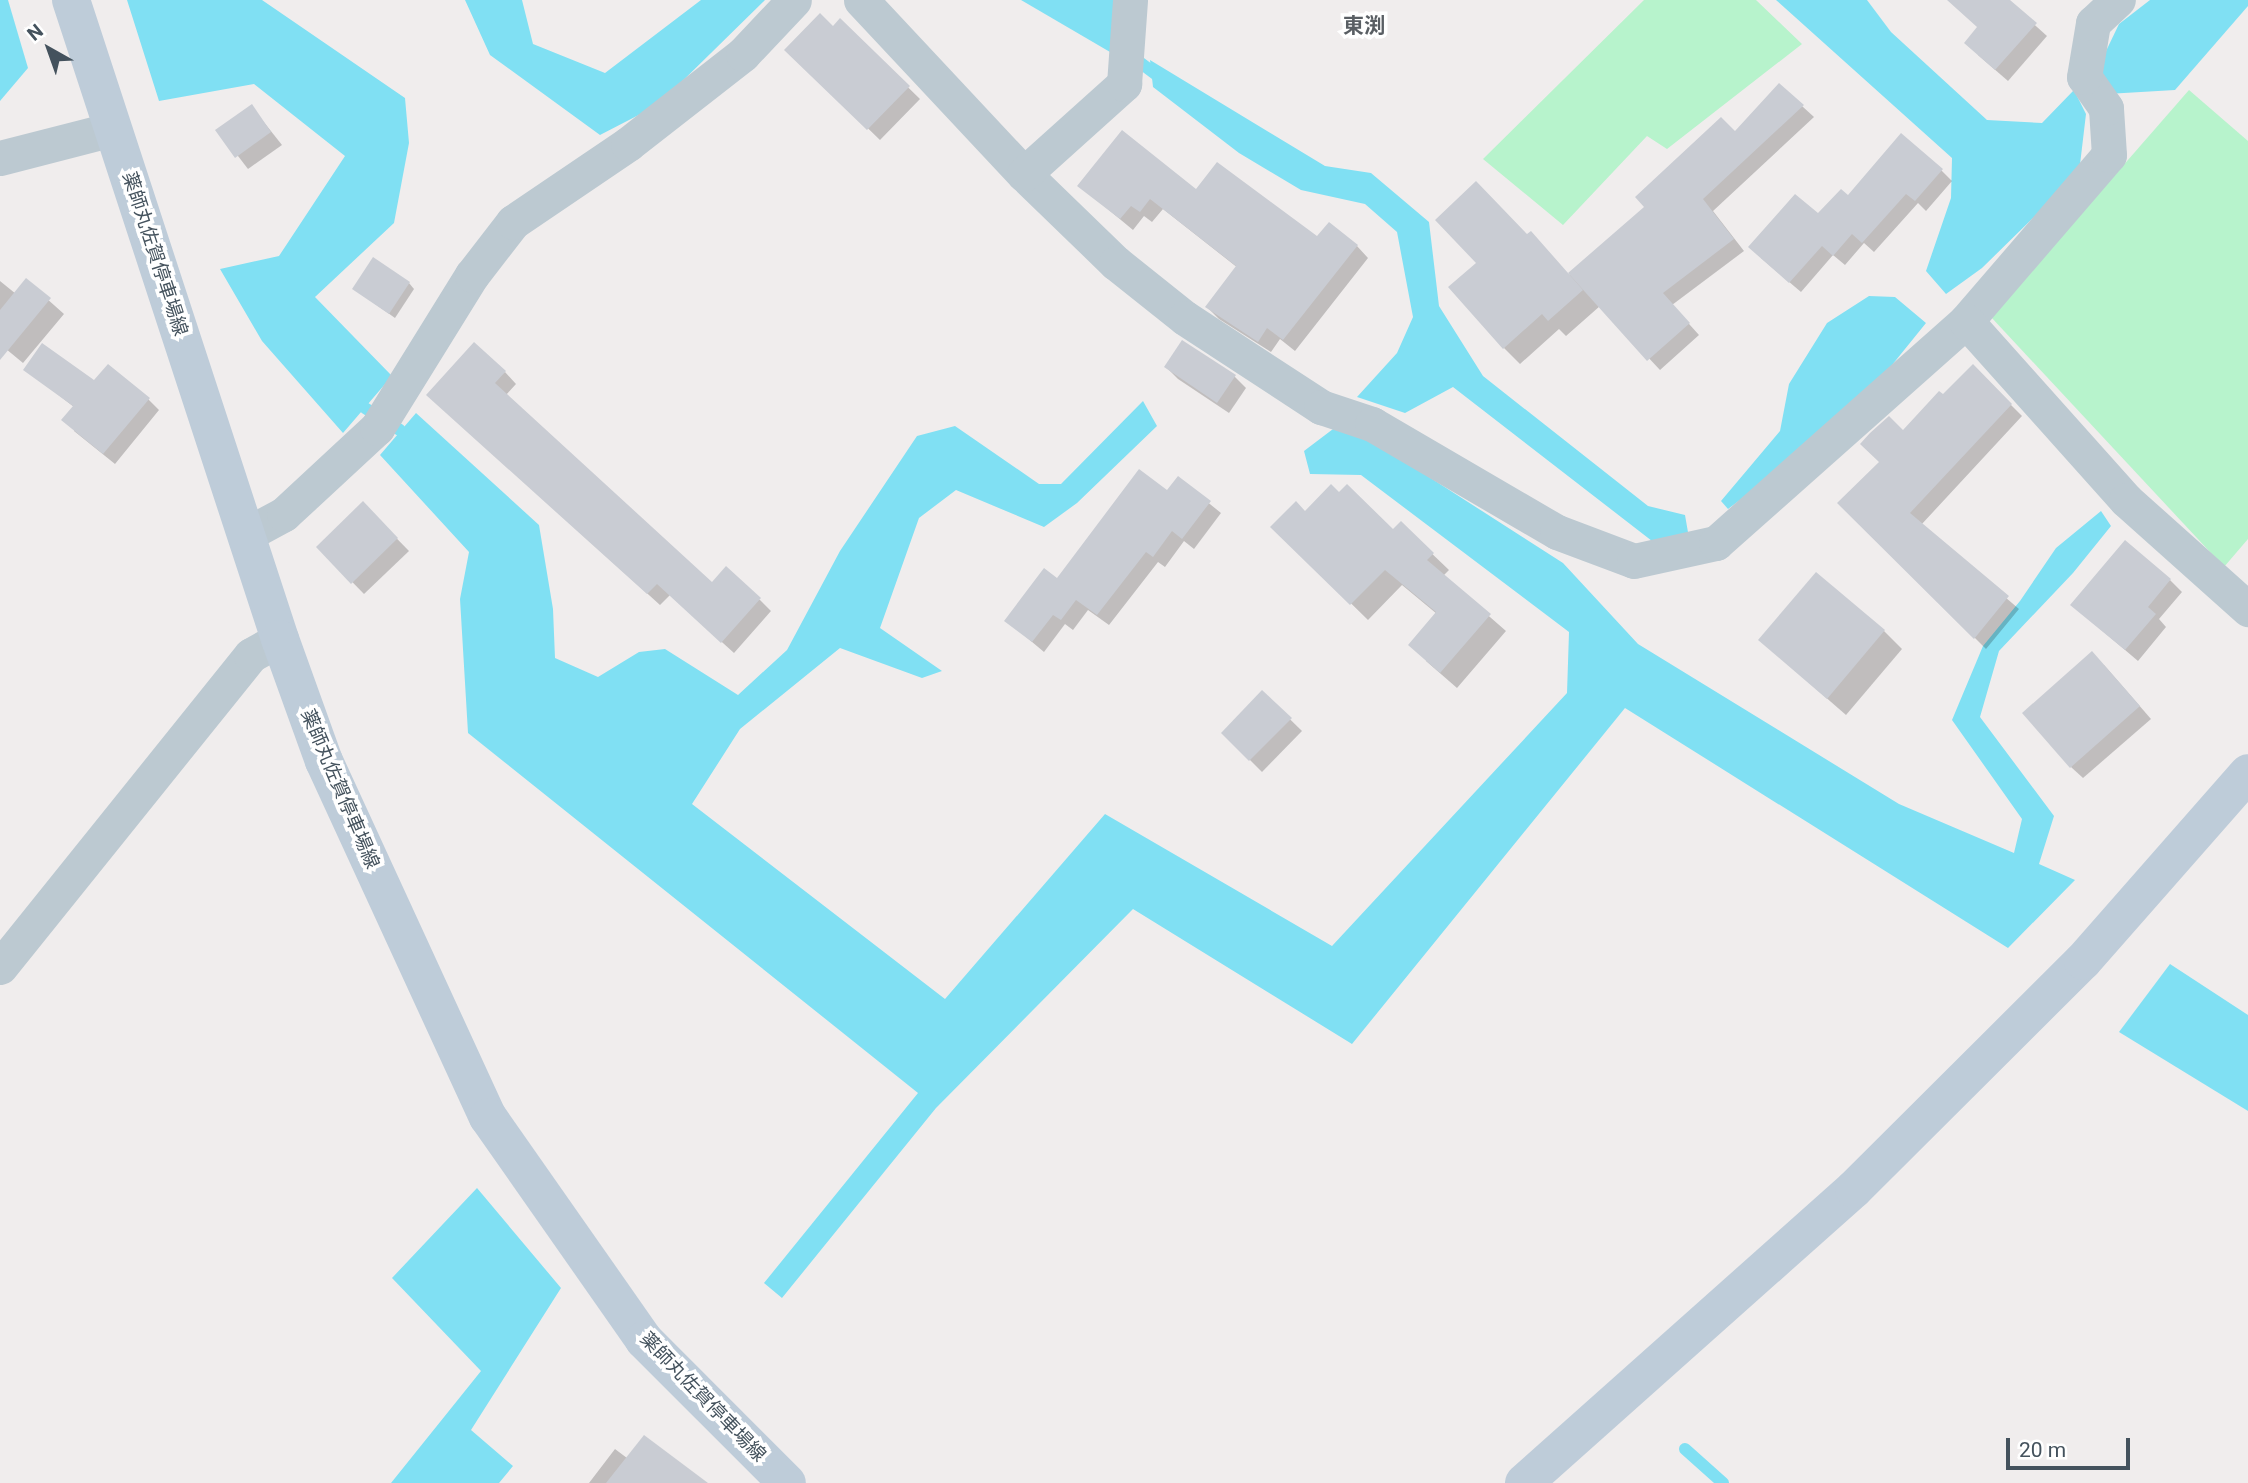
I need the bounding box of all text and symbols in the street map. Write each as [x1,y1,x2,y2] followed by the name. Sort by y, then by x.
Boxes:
[1343,13,1385,39] district label: 東渕
[14,14,84,84] north arrow
[23,19,48,46] text: N
[118,169,192,339] street label: 薬師丸佐賀停車場線
[296,706,384,872] street label: 薬師丸佐賀停車場線
[635,1328,771,1466] street label: 薬師丸佐賀停車場線
[2010,1424,2134,1468] scale bar
[2019,1438,2066,1462] text: 20 m

